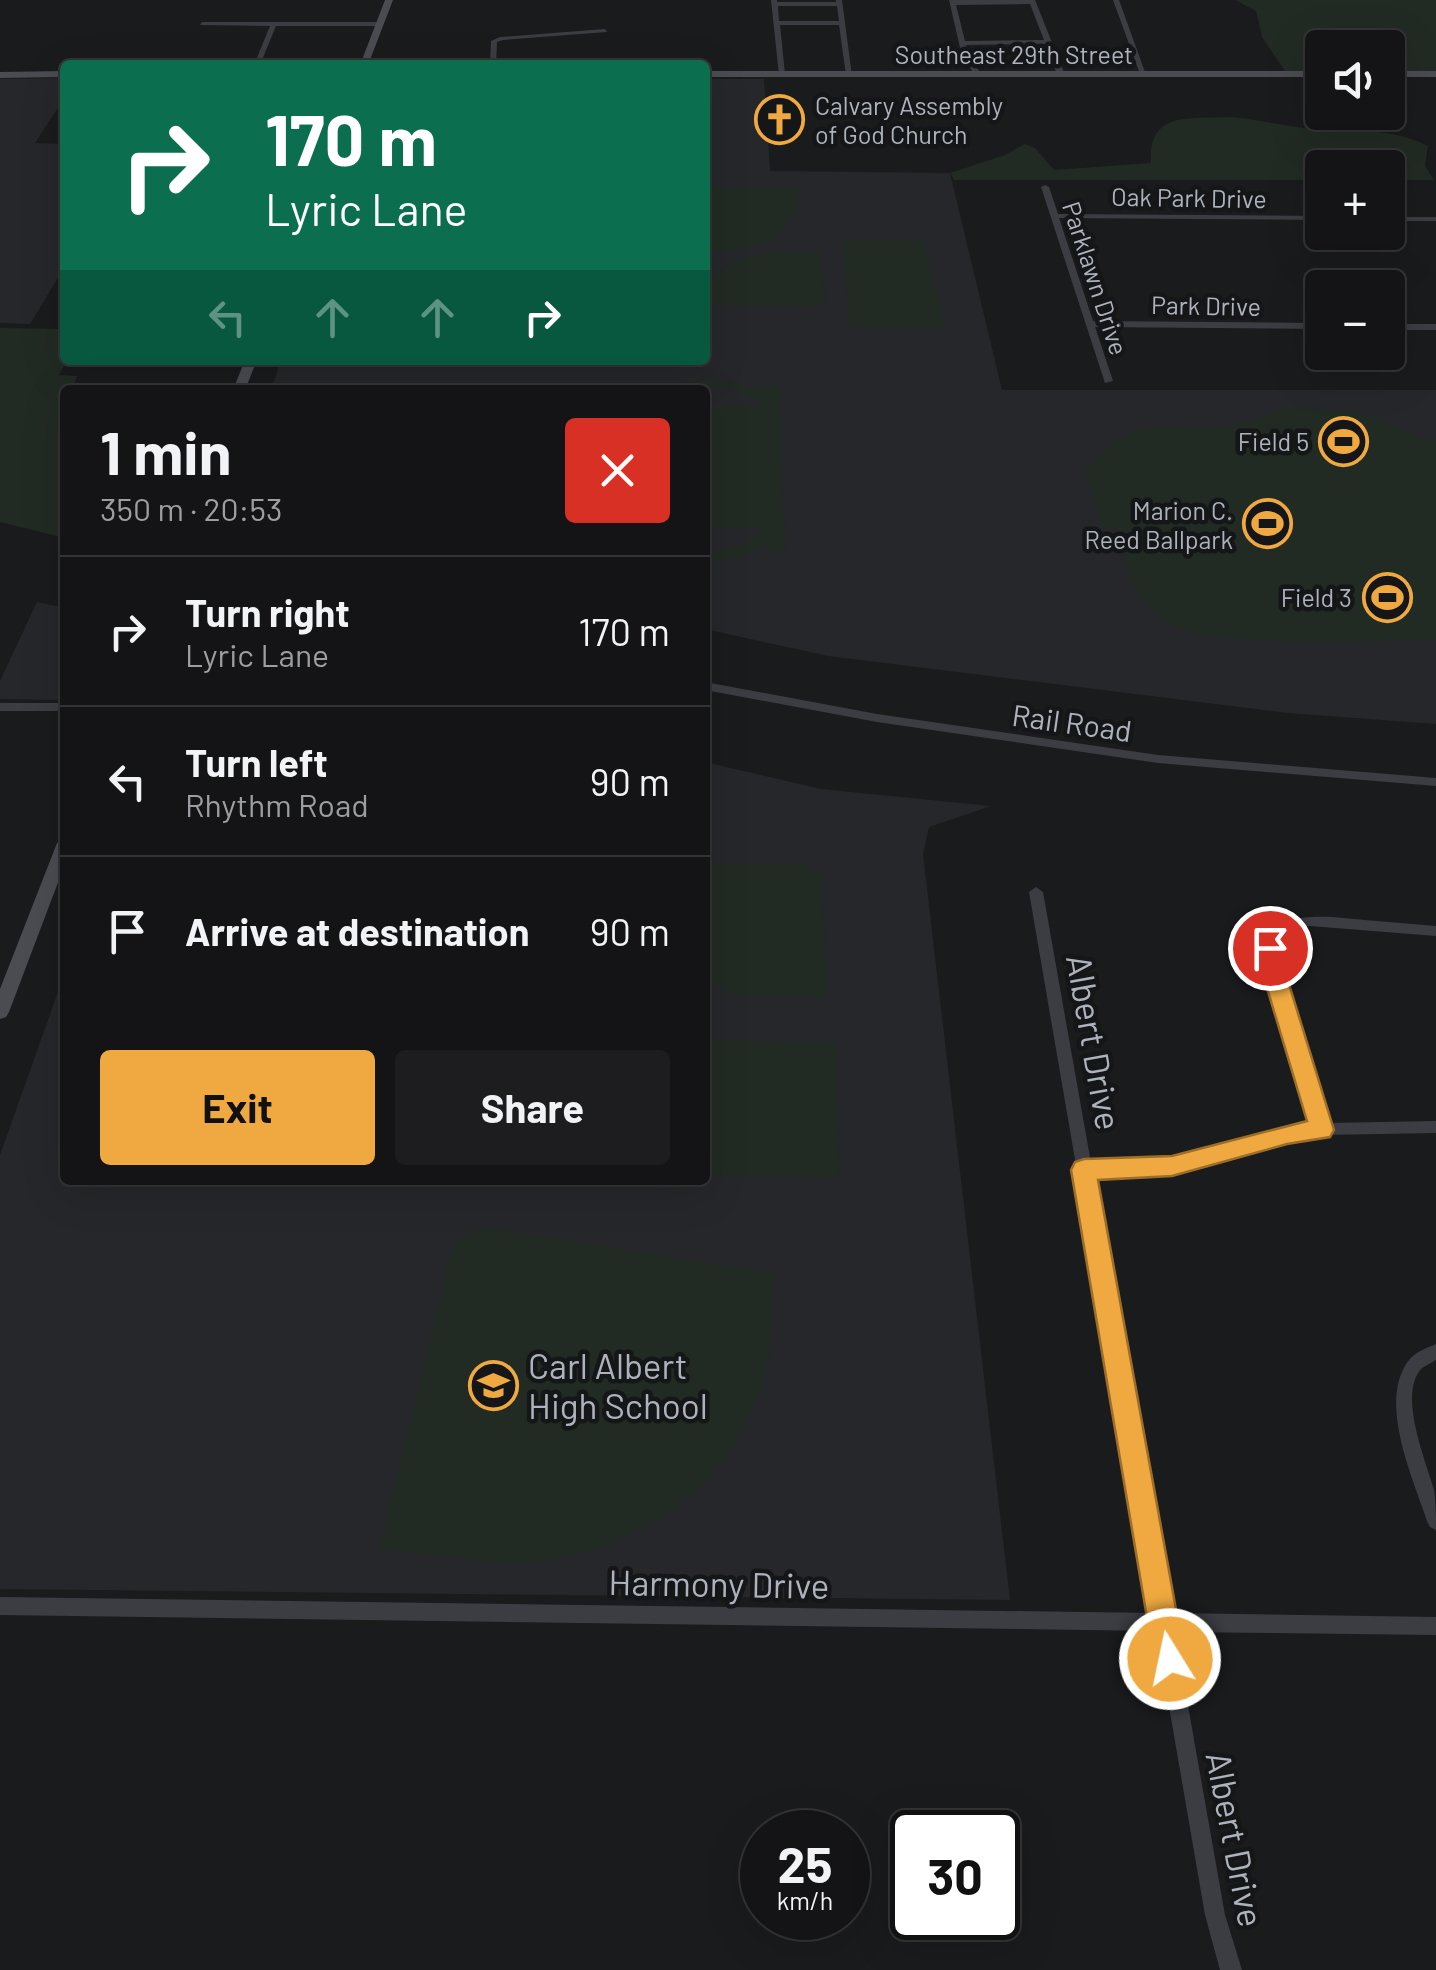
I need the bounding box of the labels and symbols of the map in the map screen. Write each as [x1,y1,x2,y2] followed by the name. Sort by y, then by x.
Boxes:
[895,39,1133,69] street label: Southeast 29th Street
[815,90,1003,149] place label: Calvary Assembly of God Church
[754,93,806,145] church icon: Calvary Assembly of God Church
[1111,181,1267,213] street label: Oak Park Drive
[1057,197,1135,359] street label: Parklawn Drive
[1151,289,1261,321] street label: Park Drive
[1318,415,1370,467] sports icon: Field 5
[1238,426,1309,456] place label: Field 5
[1084,495,1233,554] place label: Marion C. Reed Ballpark
[1242,498,1294,550] sports icon: Marion C. Reed Ballpark
[1361,571,1413,623] sports icon: Field 3
[1281,582,1352,612] place label: Field 3
[1010,696,1134,748] street label: Rail Road
[1228,906,1313,991] pin
[1059,951,1131,1133] street label: Albert Drive
[528,1344,708,1426] place label: Carl Albert High School
[467,1359,519,1411] school or university icon: Carl Albert High School
[608,1560,830,1606] street label: Harmony Drive
[1118,1607,1222,1711] position arrow
[1198,1748,1274,1930] street label: Albert Drive
[890,1810,1020,1940] speed limit sign: 30

